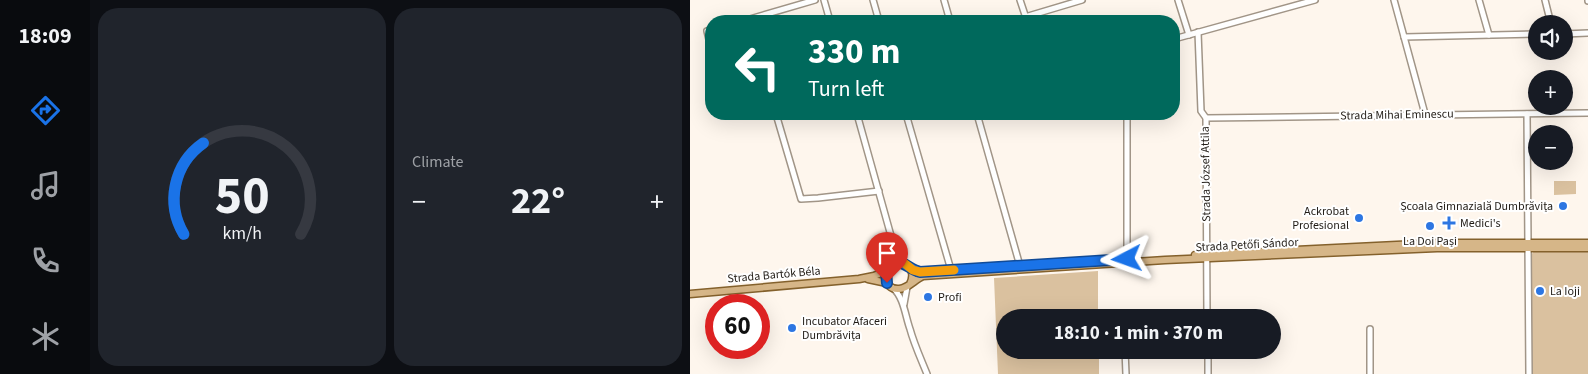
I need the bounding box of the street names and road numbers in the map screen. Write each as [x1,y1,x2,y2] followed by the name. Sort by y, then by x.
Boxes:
[1340,106,1454,124] street label: Strada Mihai Eminescu
[1197,126,1215,222] street label: Strada József Attila
[1195,234,1300,256] street label: Strada Petőfi Sándor
[727,262,821,288] street label: Strada Bartók Béla

